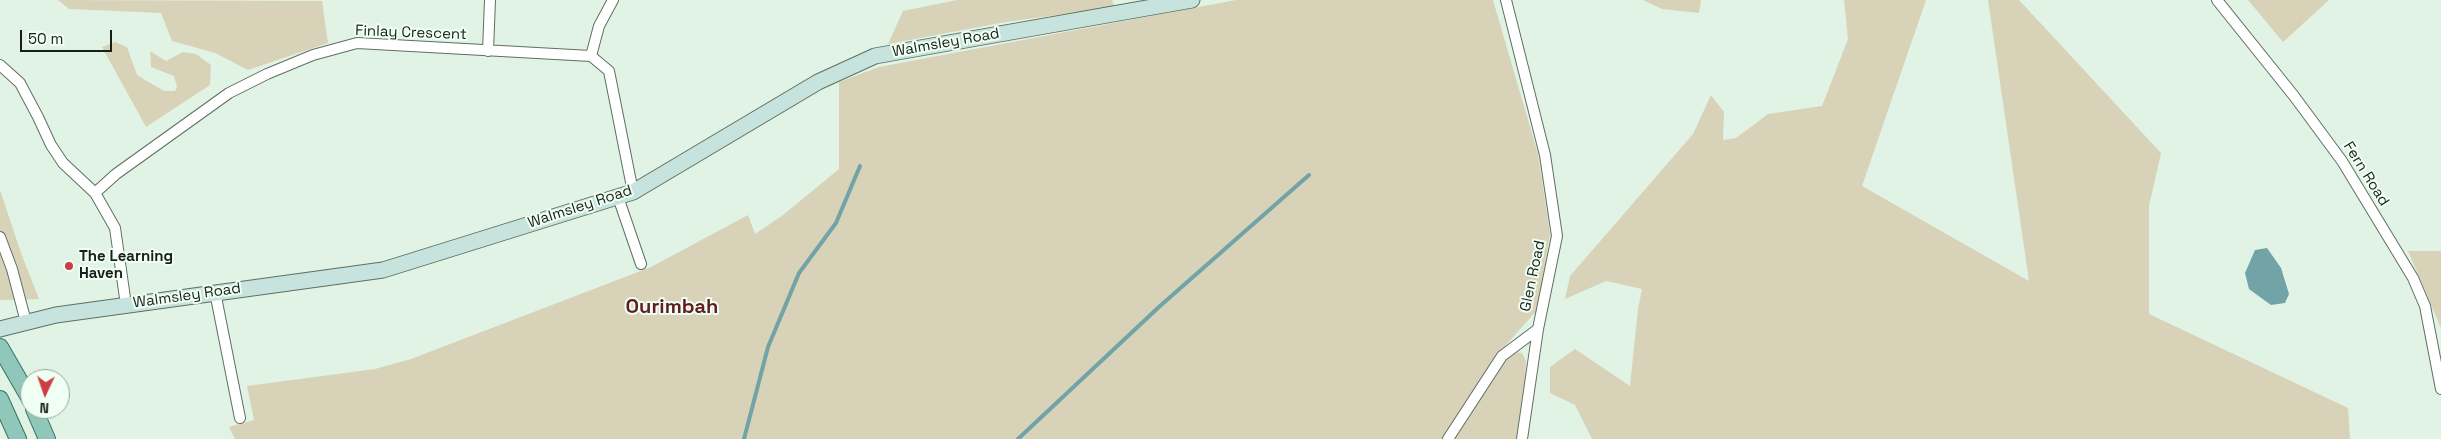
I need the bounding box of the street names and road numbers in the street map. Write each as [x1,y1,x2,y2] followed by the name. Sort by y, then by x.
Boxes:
[355,22,467,44] street label: Finlay Crescent
[891,25,1001,61] street label: Walmsley Road
[2339,139,2393,209] street label: Fern Road
[526,182,634,232] street label: Walmsley Road
[1517,239,1549,313] street label: Glen Road
[132,280,242,312] street label: Walmsley Road

